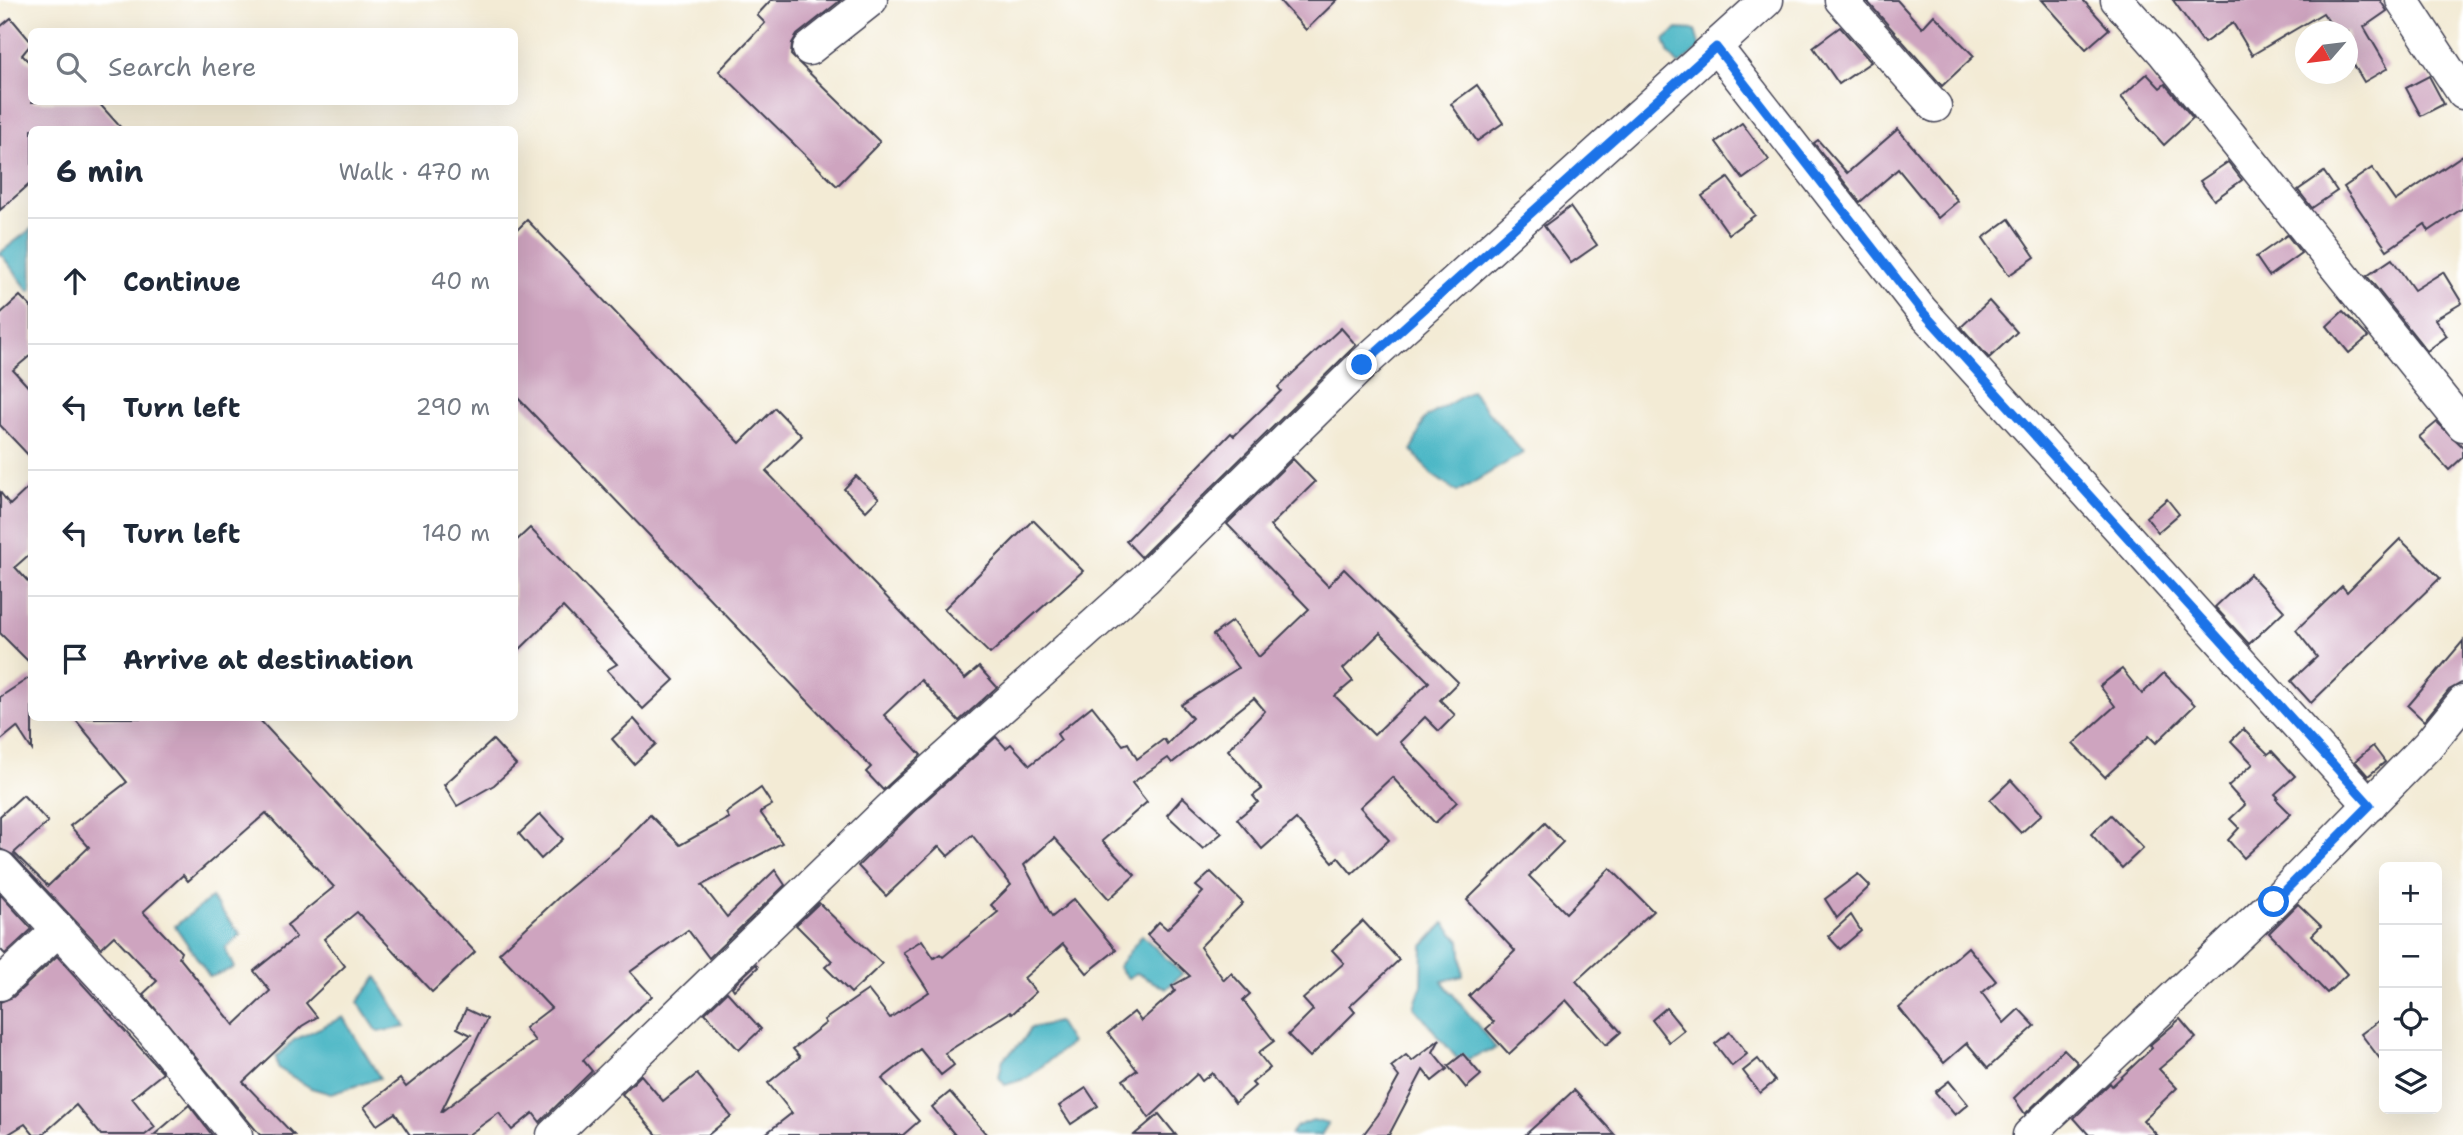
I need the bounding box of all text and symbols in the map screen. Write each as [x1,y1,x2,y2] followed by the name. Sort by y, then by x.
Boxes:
[2295,21,2358,84] north arrow
[28,28,518,105] search box
[52,48,90,86] icon: search
[108,49,257,84] text: Search here
[56,151,143,192] text: 6 min
[338,157,490,187] text: Walk · 470 m
[56,262,94,300] icon: ahead
[123,264,241,299] text: Continue
[430,266,490,296] text: 40 m
[1346,349,1377,380] route end
[56,388,94,426] icon: left
[123,390,240,425] text: Turn left
[416,392,490,422] text: 290 m
[56,514,94,552] icon: left
[123,516,240,551] text: Turn left
[422,518,490,548] text: 140 m
[56,640,94,678] icon: arrive
[123,642,413,677] text: Arrive at destination
[2379,862,2442,1114] map controls
[2379,862,2442,925] button: +
[2258,886,2289,917] route start
[2379,925,2442,988] button: −
[2379,988,2442,1051] button: locate
[2379,1051,2442,1114] button: layers

